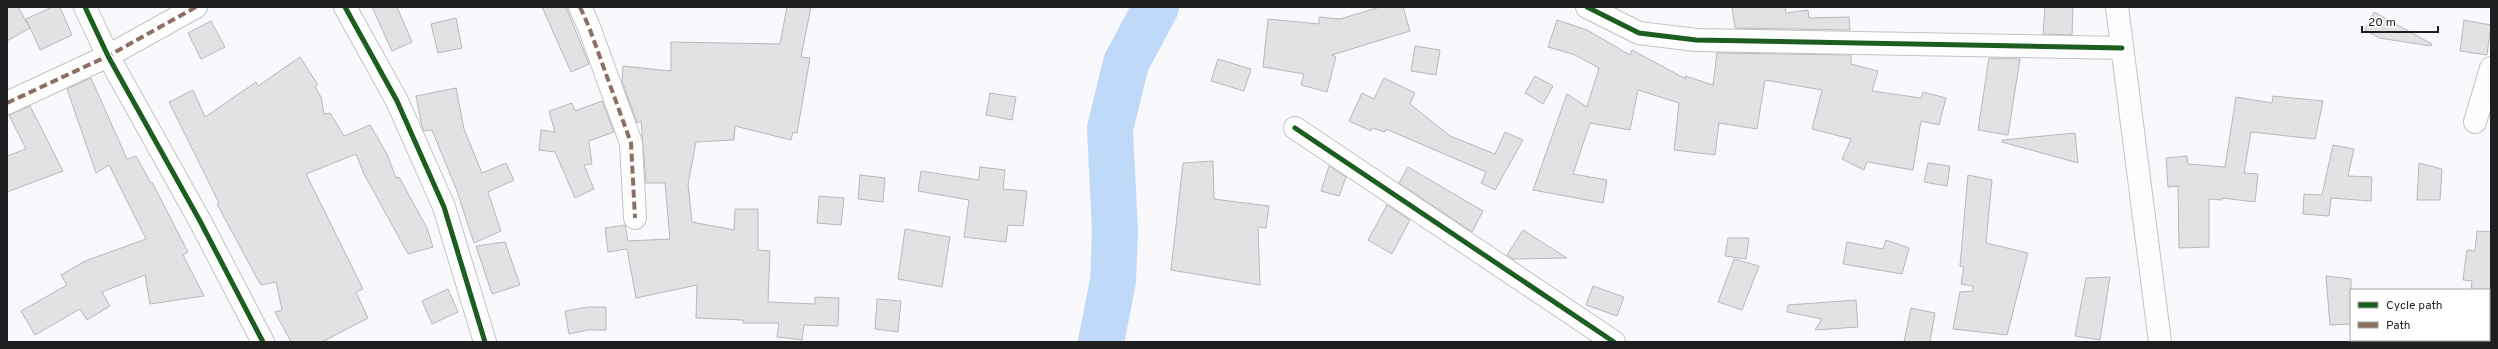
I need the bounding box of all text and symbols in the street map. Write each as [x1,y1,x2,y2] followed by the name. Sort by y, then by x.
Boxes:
[2362,8,2438,34] scale bar
[2368,15,2396,31] text: 20 m
[2350,289,2490,341] legend
[2386,298,2443,314] text: Cycle path
[2386,318,2411,334] text: Path

